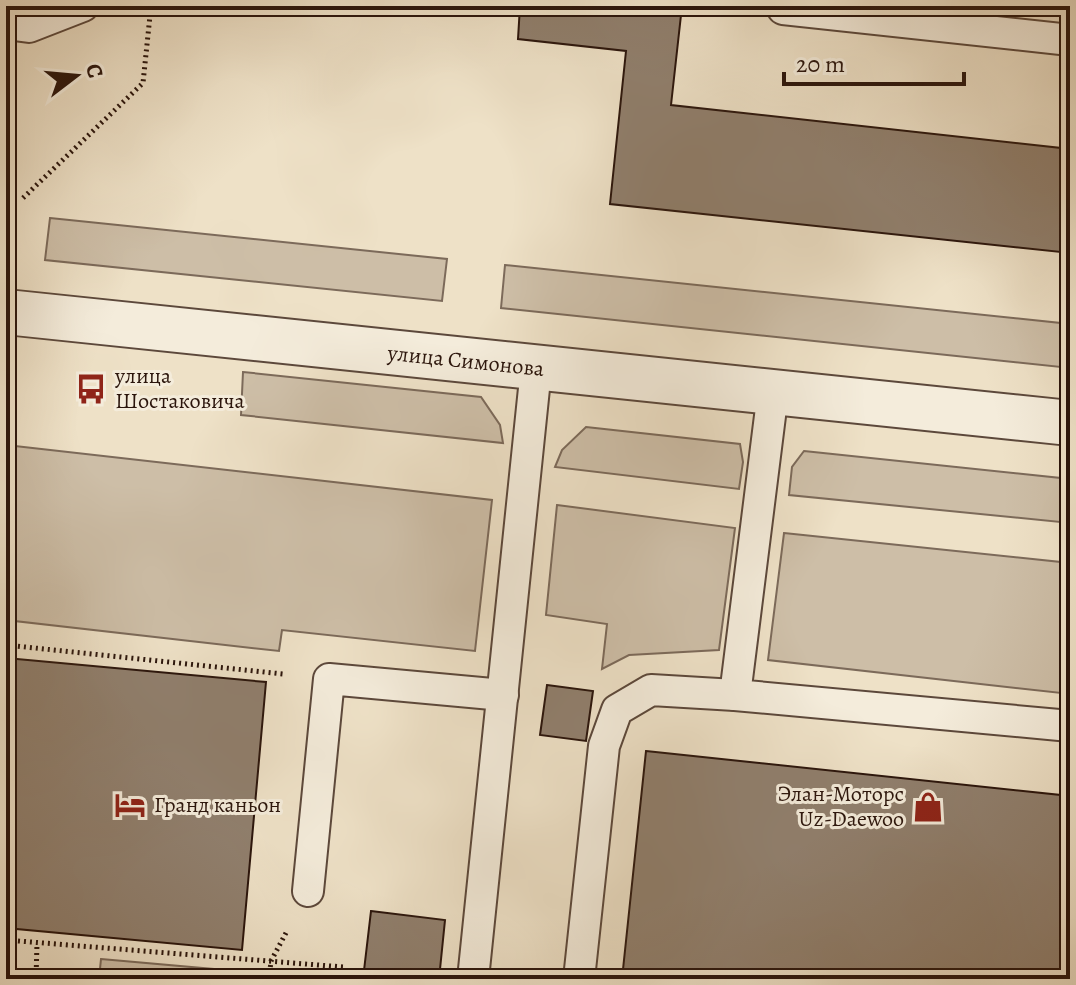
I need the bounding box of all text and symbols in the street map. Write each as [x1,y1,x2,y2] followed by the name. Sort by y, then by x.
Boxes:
[36,36,116,116] north arrow
[784,36,964,86] scale bar
[796,48,845,80] text: 20 m
[78,60,111,81] text: С
[385,338,547,384] street label: улица Симонова
[114,361,246,416] place label: улица Шостаковича
[74,372,108,406] bus stop icon: улица Шостаковича
[778,779,904,834] place label: Элан-Моторс Uz-Daewoo
[113,788,147,822] hotel icon: Гранд каньон
[154,790,281,820] place label: Гранд каньон
[911,790,945,824] shop icon: Элан-Моторс Uz-Daewoo

